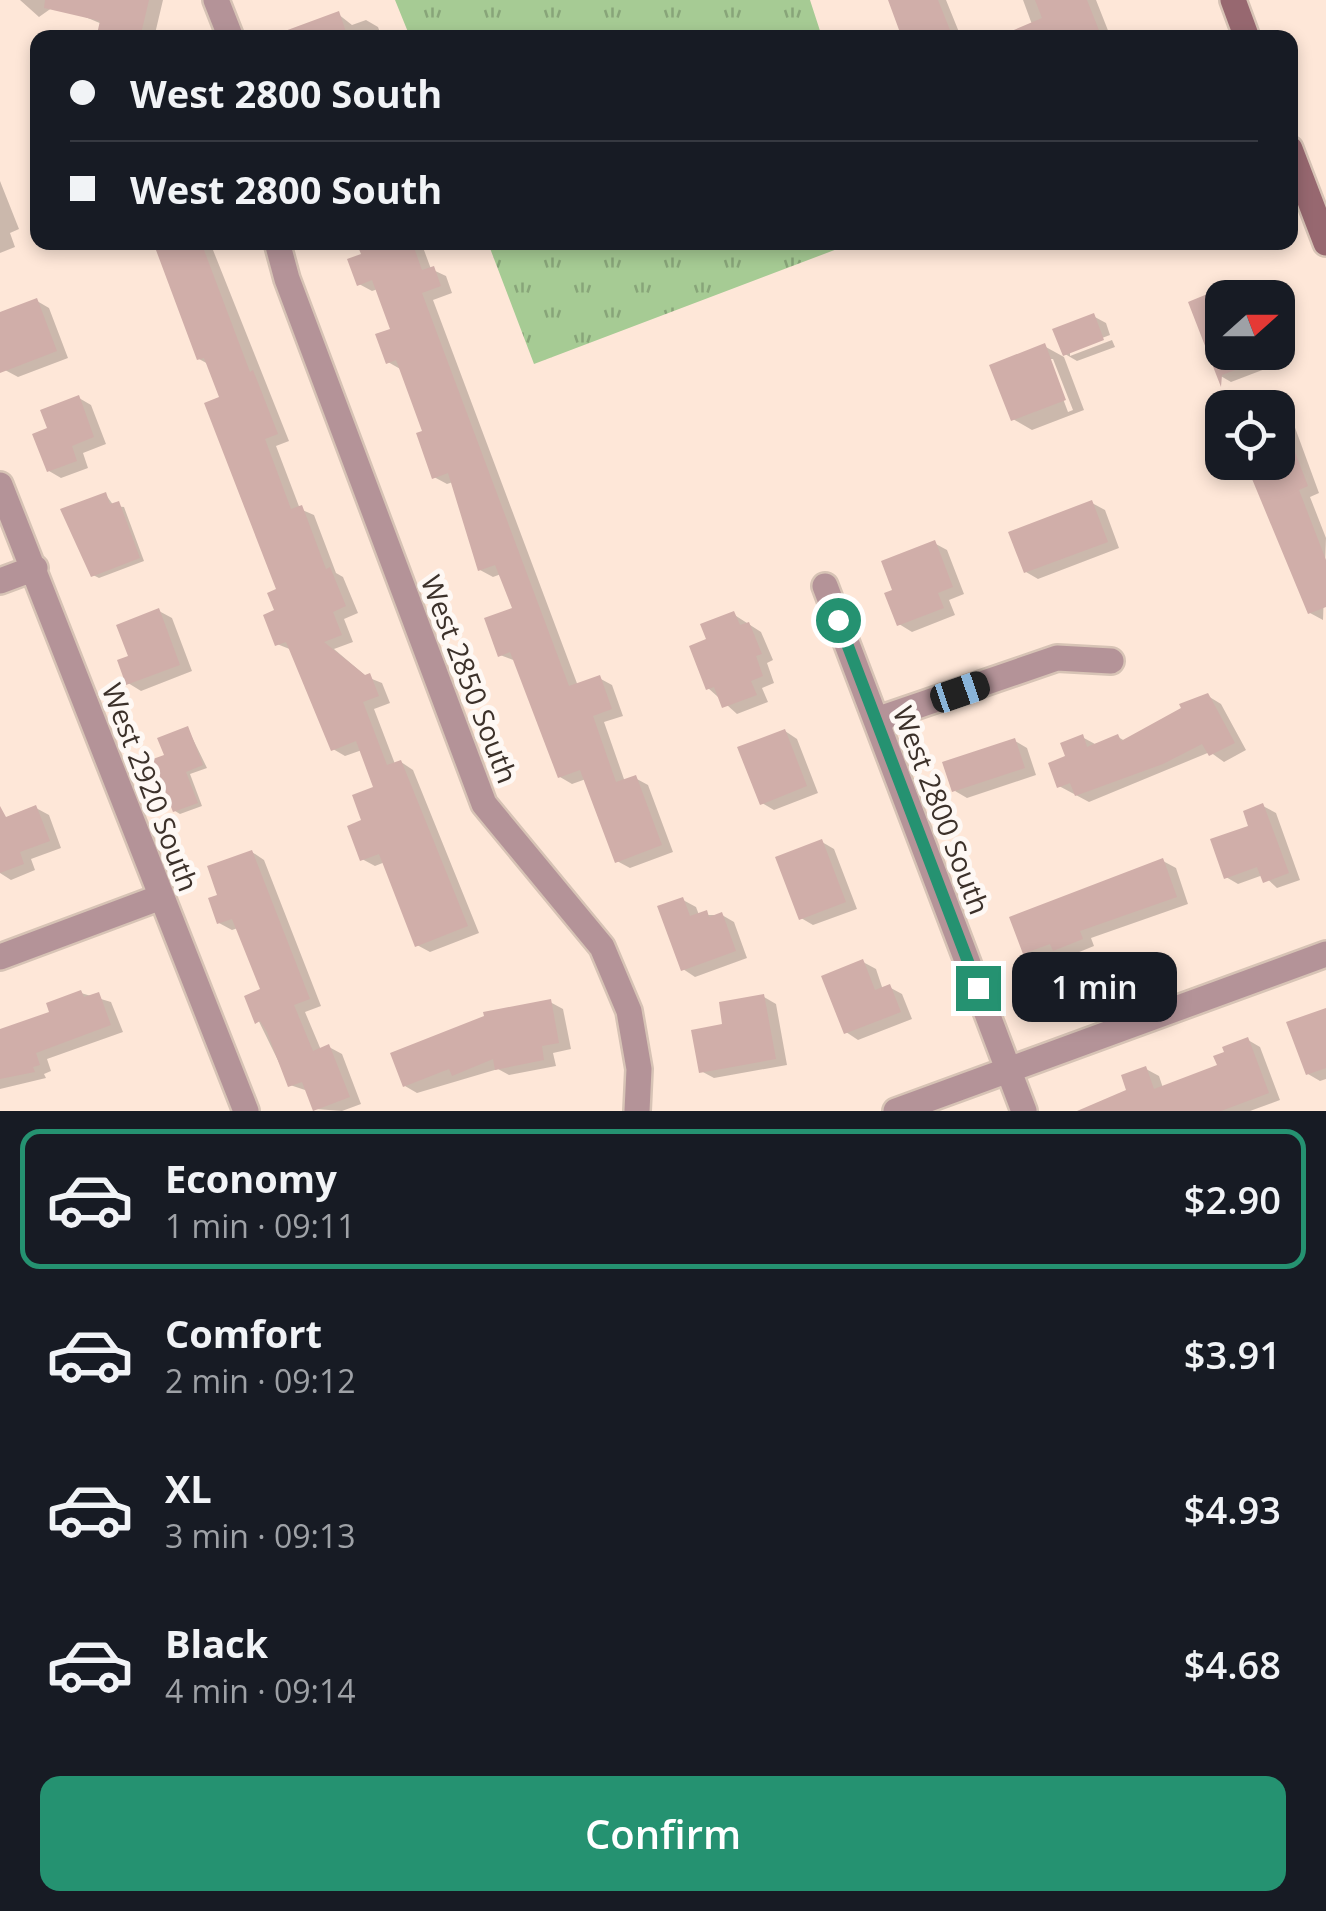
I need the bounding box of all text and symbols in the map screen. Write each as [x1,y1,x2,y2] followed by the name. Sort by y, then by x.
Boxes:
[130,67,442,119] text: West 2800 South
[130,163,442,215] text: West 2800 South
[1205,280,1295,370] north arrow
[1205,280,1295,480] map controls
[1205,390,1295,480] button: locate
[413,569,527,789] street label: West 2850 South
[816,598,861,643] route start
[927,668,993,716] car
[94,677,208,897] street label: West 2920 South
[885,700,999,920] street label: West 2800 South
[1013,953,1178,1023] callout: 1 min
[1051,965,1138,1008] text: 1 min
[956,966,1001,1011] route end
[165,1152,337,1204] text: Economy
[45,1154,135,1244] icon: car
[1184,1173,1281,1225] text: $2.90
[165,1204,356,1247] text: 1 min · 09:11
[165,1307,322,1359] text: Comfort
[45,1309,135,1399] icon: car
[1184,1328,1281,1380] text: $3.91
[165,1359,356,1402] text: 2 min · 09:12
[165,1462,212,1514] text: XL
[45,1464,135,1554] icon: car
[1184,1483,1281,1535] text: $4.93
[165,1514,356,1557] text: 3 min · 09:13
[165,1617,268,1669] text: Black
[45,1619,135,1709] icon: car
[1184,1638,1281,1690] text: $4.68
[165,1669,356,1712] text: 4 min · 09:14
[40,1776,1286,1891] button: Confirm

